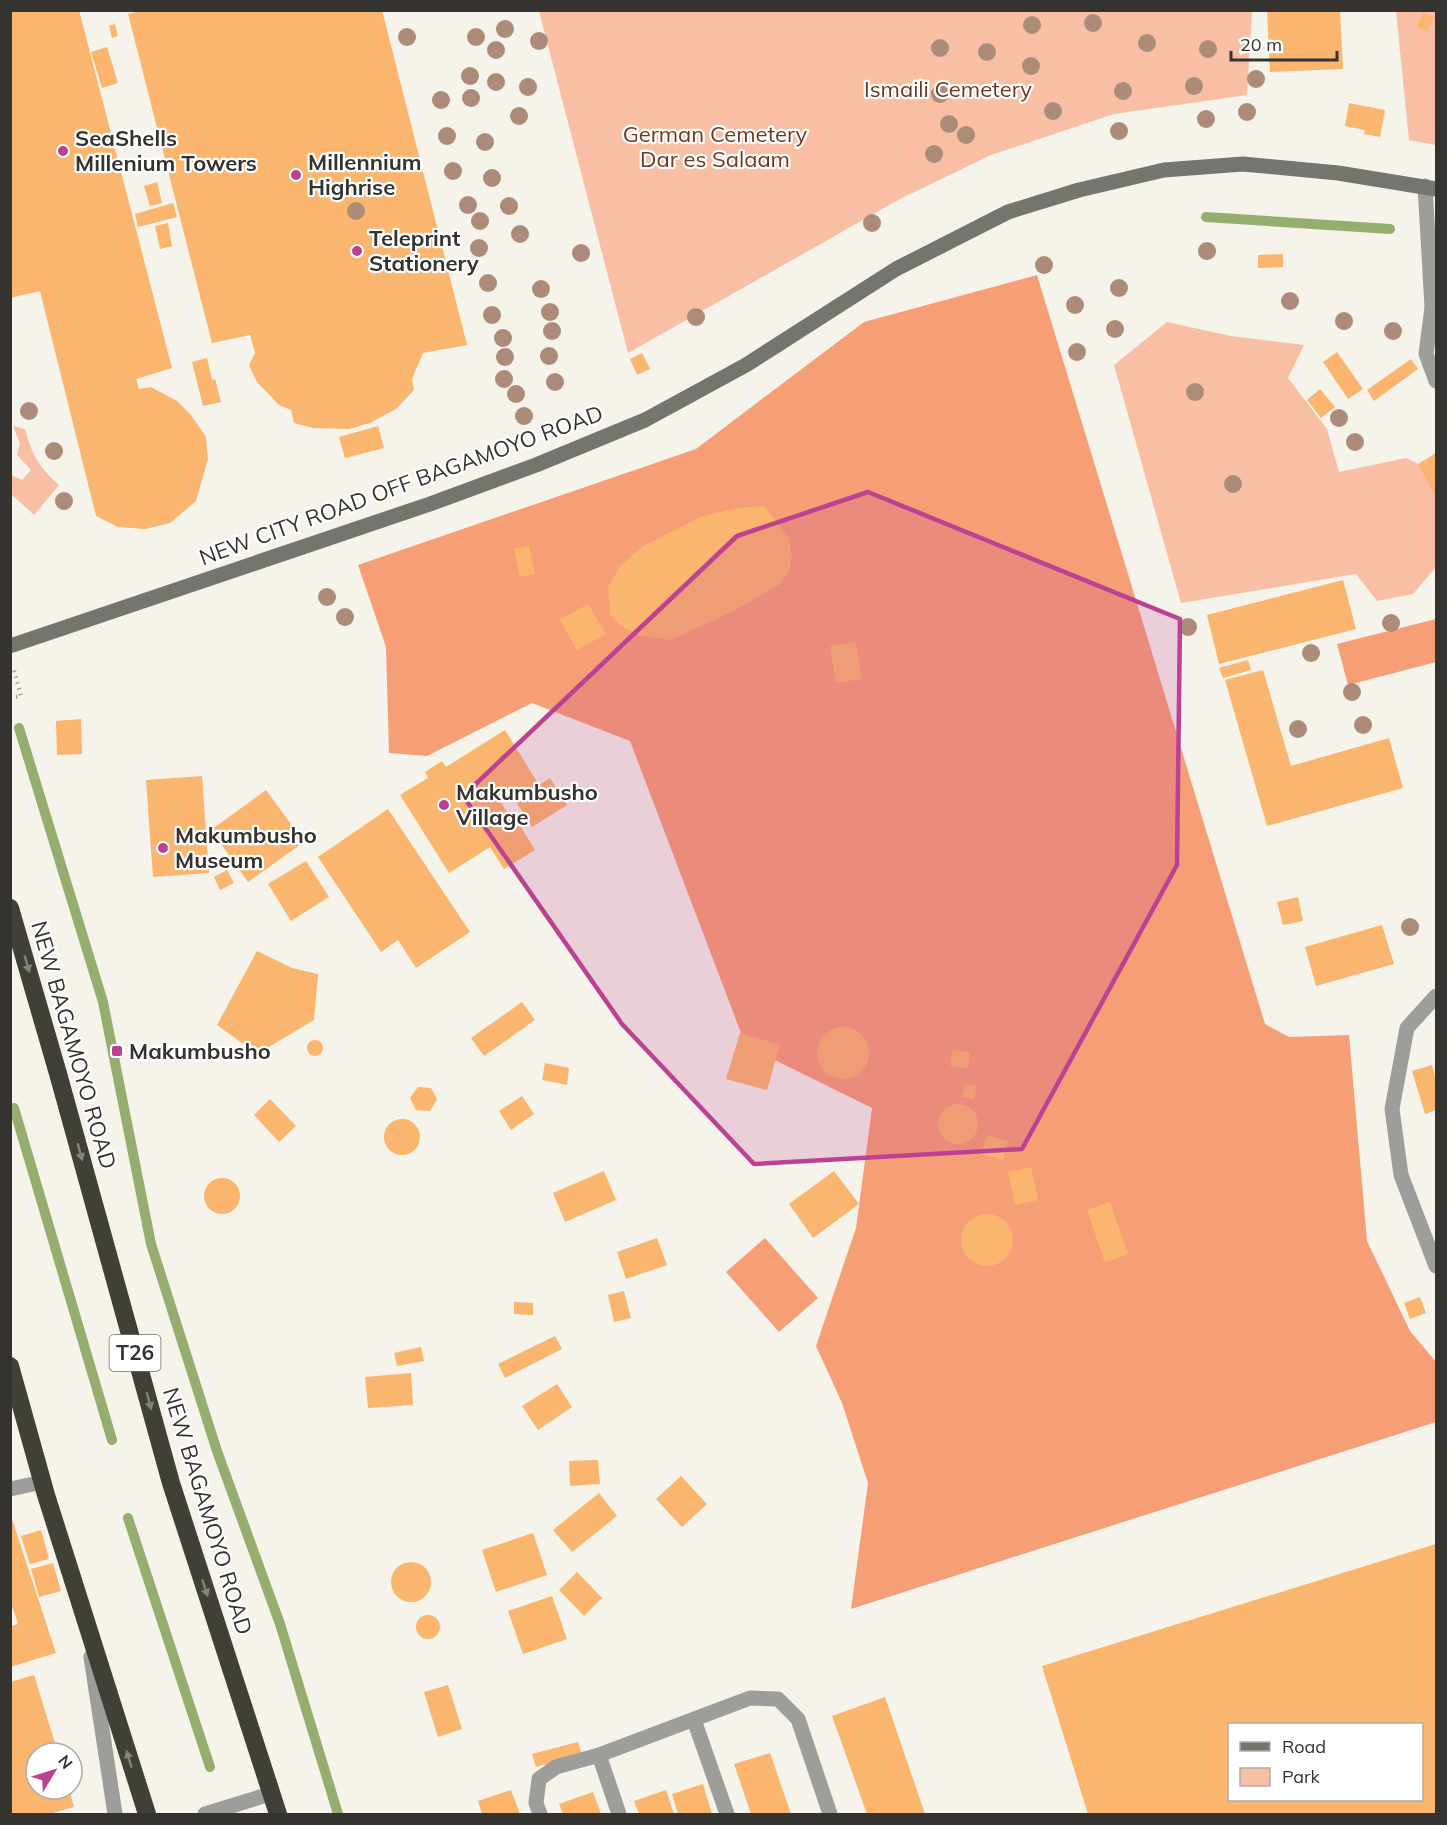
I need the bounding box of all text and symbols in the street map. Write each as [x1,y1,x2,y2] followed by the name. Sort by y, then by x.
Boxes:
[1231,24,1338,62] scale bar
[1240,33,1282,56] text: 20 m
[864,75,1032,103] park label: Ismaili Cemetery
[623,120,808,173] park label: German Cemetery Dar es Salaam
[75,124,257,177] place label: SeaShells Millenium Towers
[56,144,70,158] marker: SeaShells Millenium Towers
[308,148,422,201] place label: Millennium Highrise
[289,168,303,182] marker: Millennium Highrise
[369,224,479,277] place label: Teleprint Stationery
[350,244,364,258] marker: Teleprint Stationery
[195,399,607,571] street label: NEW CITY ROAD OFF BAGAMOYO ROAD
[455,778,598,831] place label: Makumbusho Village
[437,798,451,812] marker: Makumbusho Village
[175,821,317,874] place label: Makumbusho Museum
[156,841,170,855] marker: Makumbusho Museum
[25,918,123,1172] street label: NEW BAGAMOYO ROAD
[23,956,32,974] one-way arrow
[129,1037,271,1065] place label: Makumbusho
[110,1044,124,1058] marker: Makumbusho
[76,1143,85,1161] one-way arrow
[110,1335,160,1371] road number: T26
[157,1384,259,1638] street label: NEW BAGAMOYO ROAD
[144,1392,154,1410] one-way arrow
[200,1579,210,1597] one-way arrow
[1228,1723,1423,1801] legend
[1282,1735,1326,1758] text: Road
[24,1741,84,1801] north arrow
[124,1750,133,1768] one-way arrow
[54,1751,77,1773] text: N
[1282,1765,1321,1788] text: Park

